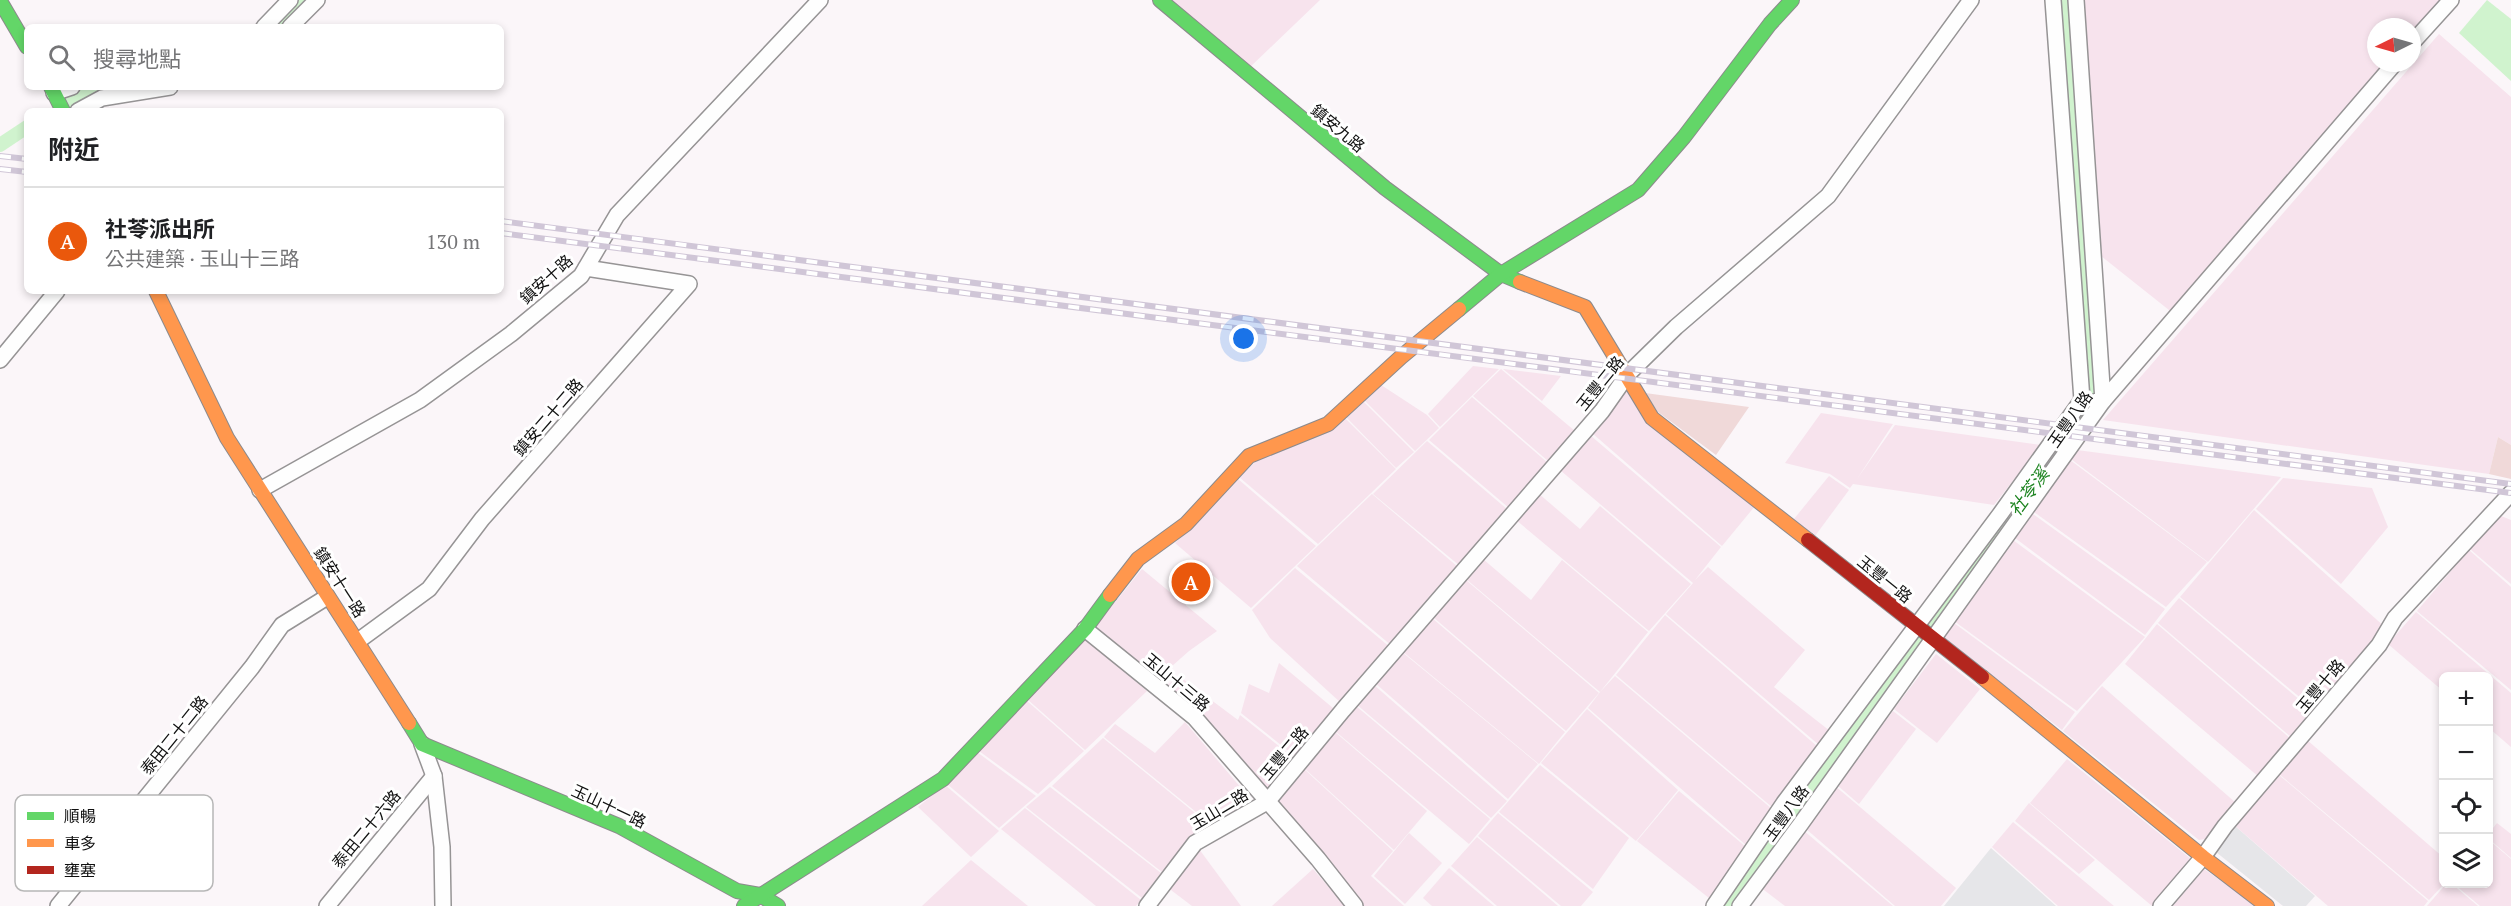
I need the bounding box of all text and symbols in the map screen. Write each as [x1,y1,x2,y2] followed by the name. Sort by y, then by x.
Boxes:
[2367,18,2421,72] north arrow
[24,24,504,90] search box
[45,41,78,74] icon: search
[93,44,181,73] text: 搜尋地點
[1306,99,1370,157] street label: 鎮安九路
[48,132,100,166] text: 附近
[105,214,215,243] text: 社苓派出所
[60,228,75,255] text: A
[426,228,480,255] text: 130 m
[105,245,300,272] text: 公共建築 · 玉山十三路
[515,249,577,309] street label: 鎮安十路
[1229,324,1258,353] your location
[1571,351,1629,415] street label: 玉豐二路
[508,374,588,460] street label: 鎮安二十二路
[2043,386,2097,452] street label: 玉豐八路
[2003,460,2056,520] water label: 社苓溪
[309,542,371,622] street label: 鎮安十一路
[1853,550,1917,608] street label: 玉豐一路
[1172,560,1210,604] pin: A
[1139,648,1215,716] street label: 玉山十三路
[2291,654,2349,718] street label: 玉豐十路
[2439,672,2493,888] map controls
[2439,672,2493,726] button: +
[135,691,213,779] street label: 泰田二十二路
[1255,721,1313,785] street label: 玉豐二路
[2439,726,2493,780] button: −
[568,779,650,833] street label: 玉山十一路
[2439,780,2493,834] button: locate
[1758,781,1814,845] street label: 玉豐八路
[1186,783,1252,835] street label: 玉山二路
[327,785,405,873] street label: 泰田二十六路
[15,795,213,891] legend
[64,805,96,827] text: 順暢
[64,832,96,854] text: 車多
[2439,834,2493,888] button: layers
[64,859,96,881] text: 壅塞

